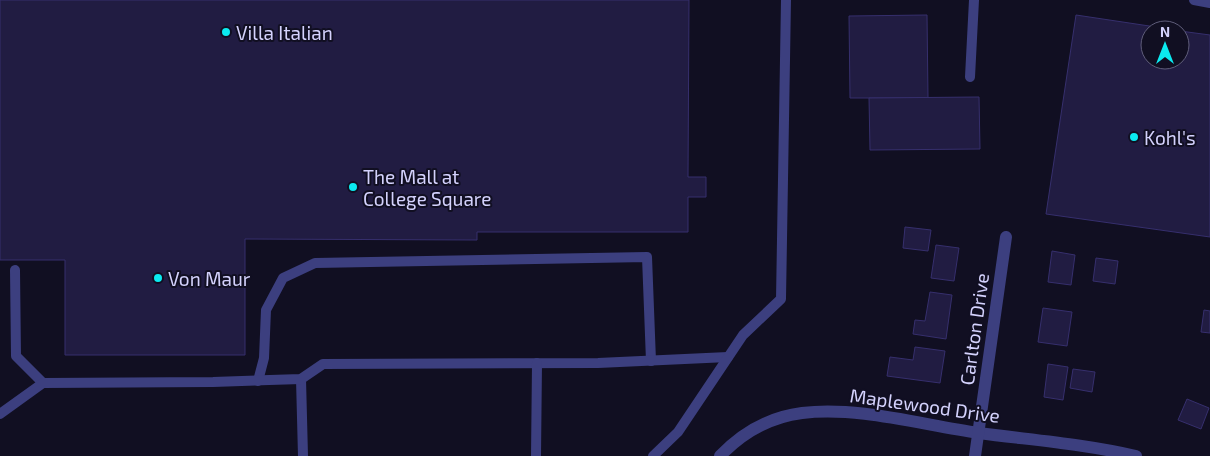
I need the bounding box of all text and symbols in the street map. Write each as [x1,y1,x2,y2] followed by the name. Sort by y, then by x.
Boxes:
[1140,20,1190,70] north arrow
[236,21,333,44] place label: Villa Italian
[1160,23,1170,40] text: N
[220,26,232,38] marker: Villa Italian
[1144,126,1196,149] place label: Kohl's
[1128,131,1140,143] marker: Kohl's
[363,165,491,210] place label: The Mall at College Square
[347,181,359,193] marker: The Mall at College Square
[168,267,251,290] place label: Von Maur
[152,272,164,284] marker: Von Maur
[955,272,993,386] street label: Carlton Drive
[848,383,1002,427] street label: Maplewood Drive

